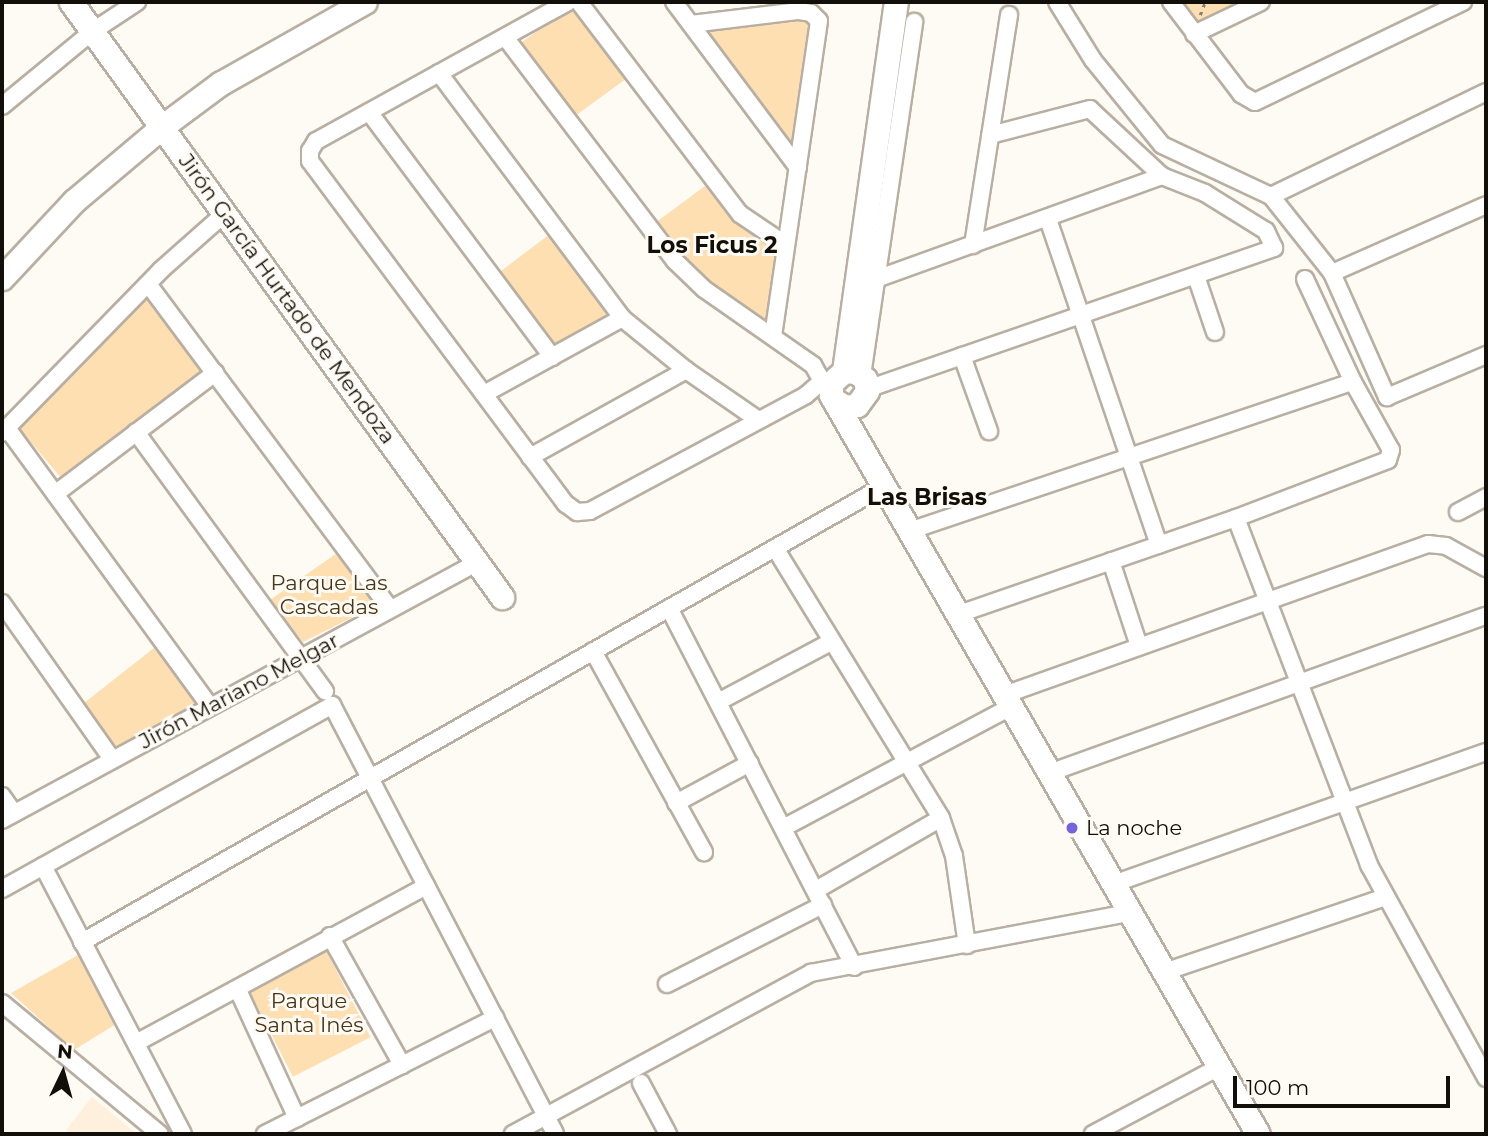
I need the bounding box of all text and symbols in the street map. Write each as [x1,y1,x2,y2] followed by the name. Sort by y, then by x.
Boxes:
[173,149,401,449] street label: Jirón García Hurtado de Mendoza
[647,231,777,259] district label: Los Ficus 2
[867,483,987,511] district label: Las Brisas
[271,570,387,620] park label: Parque Las Cascadas
[135,628,343,754] street label: Jirón Mariano Melgar
[1086,815,1182,841] place label: La noche
[1064,820,1080,836] marker: La noche
[255,988,363,1038] park label: Parque Santa Inés
[28,1038,98,1108] north arrow
[56,1039,74,1064] text: N
[1236,1062,1453,1106] scale bar
[1246,1075,1309,1100] text: 100 m

